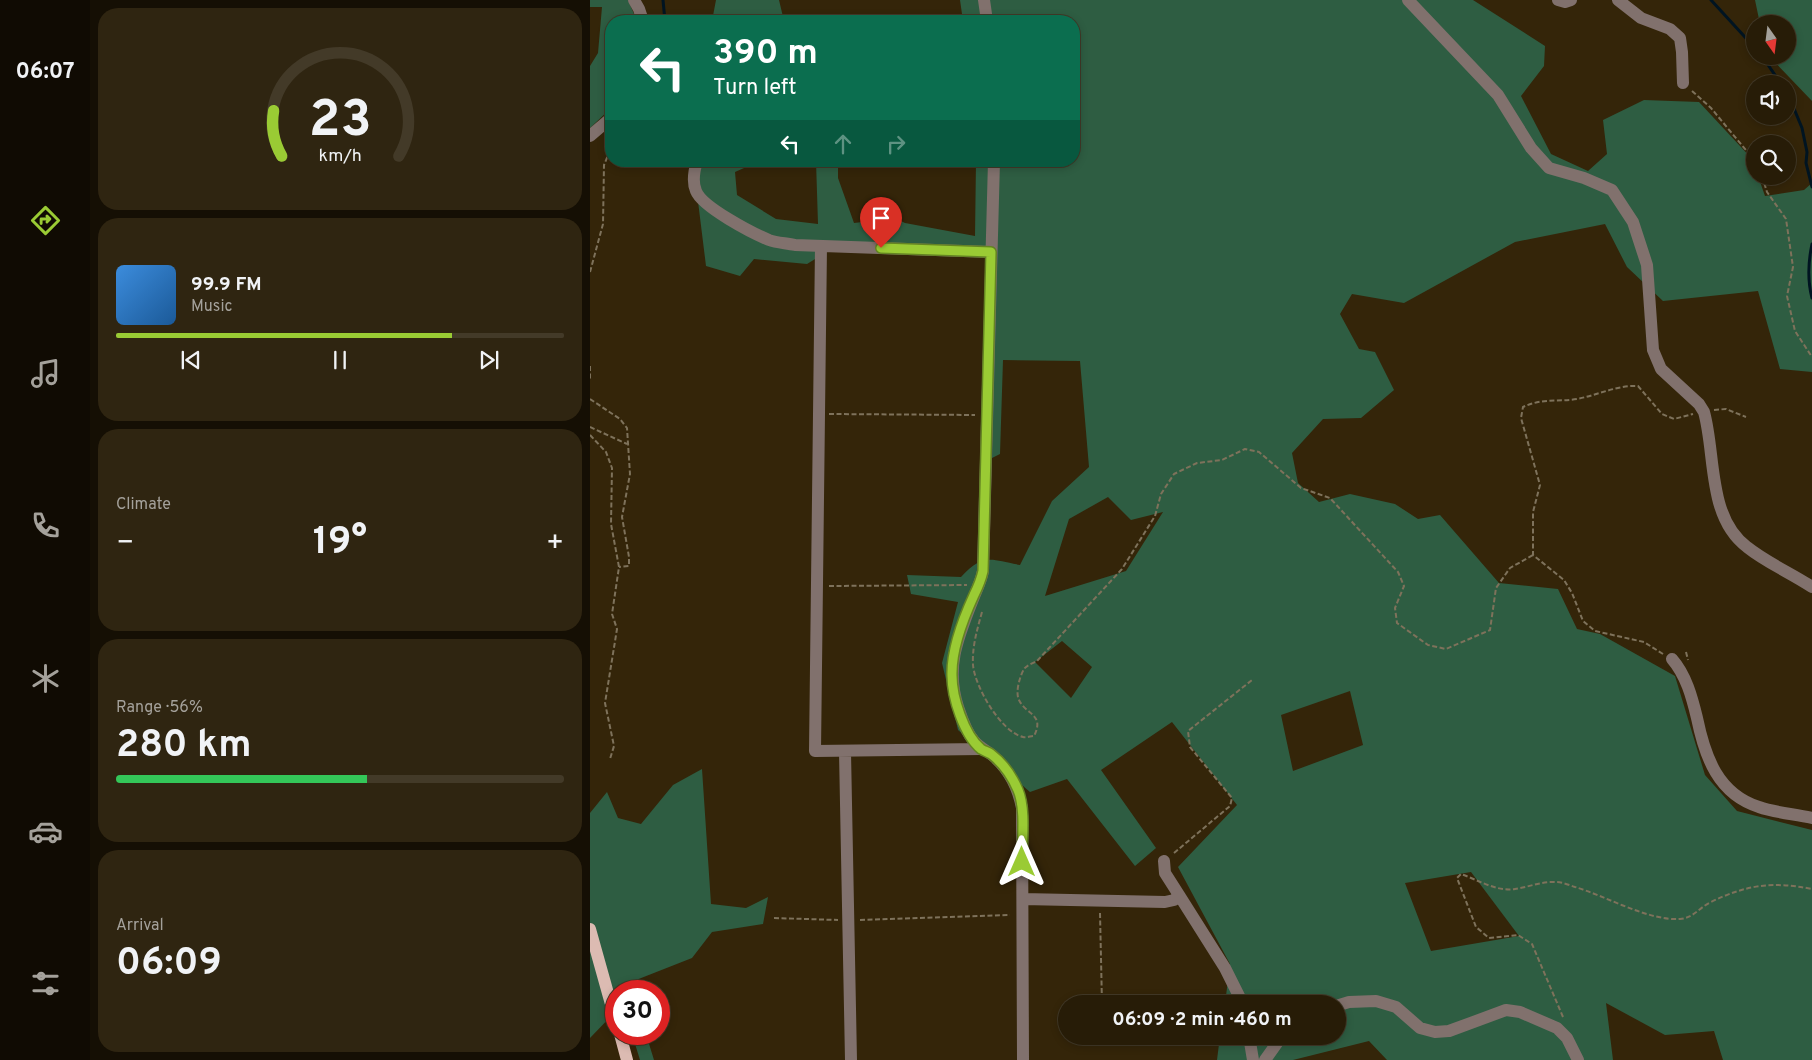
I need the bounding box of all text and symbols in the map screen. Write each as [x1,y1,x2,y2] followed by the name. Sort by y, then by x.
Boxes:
[1746,15,1796,65] north arrow
[1746,15,1796,185] map controls
[713,32,818,76] text: 390 m
[630,35,695,100] icon: left
[15,59,75,86] text: 06:07
[713,75,796,102] text: Turn left
[1746,75,1796,125] button: sound
[309,89,371,155] text: 23
[776,130,804,158] icon: left
[829,130,857,158] icon: ahead
[882,130,910,158] icon: right
[1746,135,1796,185] button: search
[318,145,362,168] text: km/h
[860,197,902,248] pin
[28,203,63,238] icon: directions
[867,204,895,232] icon: arrive
[191,273,262,297] text: 99.9 FM
[191,297,232,317] text: Music
[177,346,205,374] icon: previous
[326,346,354,374] icon: pause
[475,346,503,374] icon: next
[28,356,63,391] icon: music
[116,495,171,515] text: Climate
[28,508,63,543] icon: phone
[313,519,367,568] text: 19°
[116,526,134,562] text: −
[546,526,564,562] text: +
[28,661,63,696] icon: climate
[116,698,203,718] text: Range · 56%
[116,722,252,771] text: 280 km
[28,814,63,849] icon: car
[995,835,1047,887] position arrow
[116,916,164,936] text: Arrival
[116,940,222,989] text: 06:09
[28,966,63,1001] icon: filters
[605,980,670,1045] speed limit sign: 30
[1112,1008,1292,1032] text: 06:09 · 2 min · 460 m

